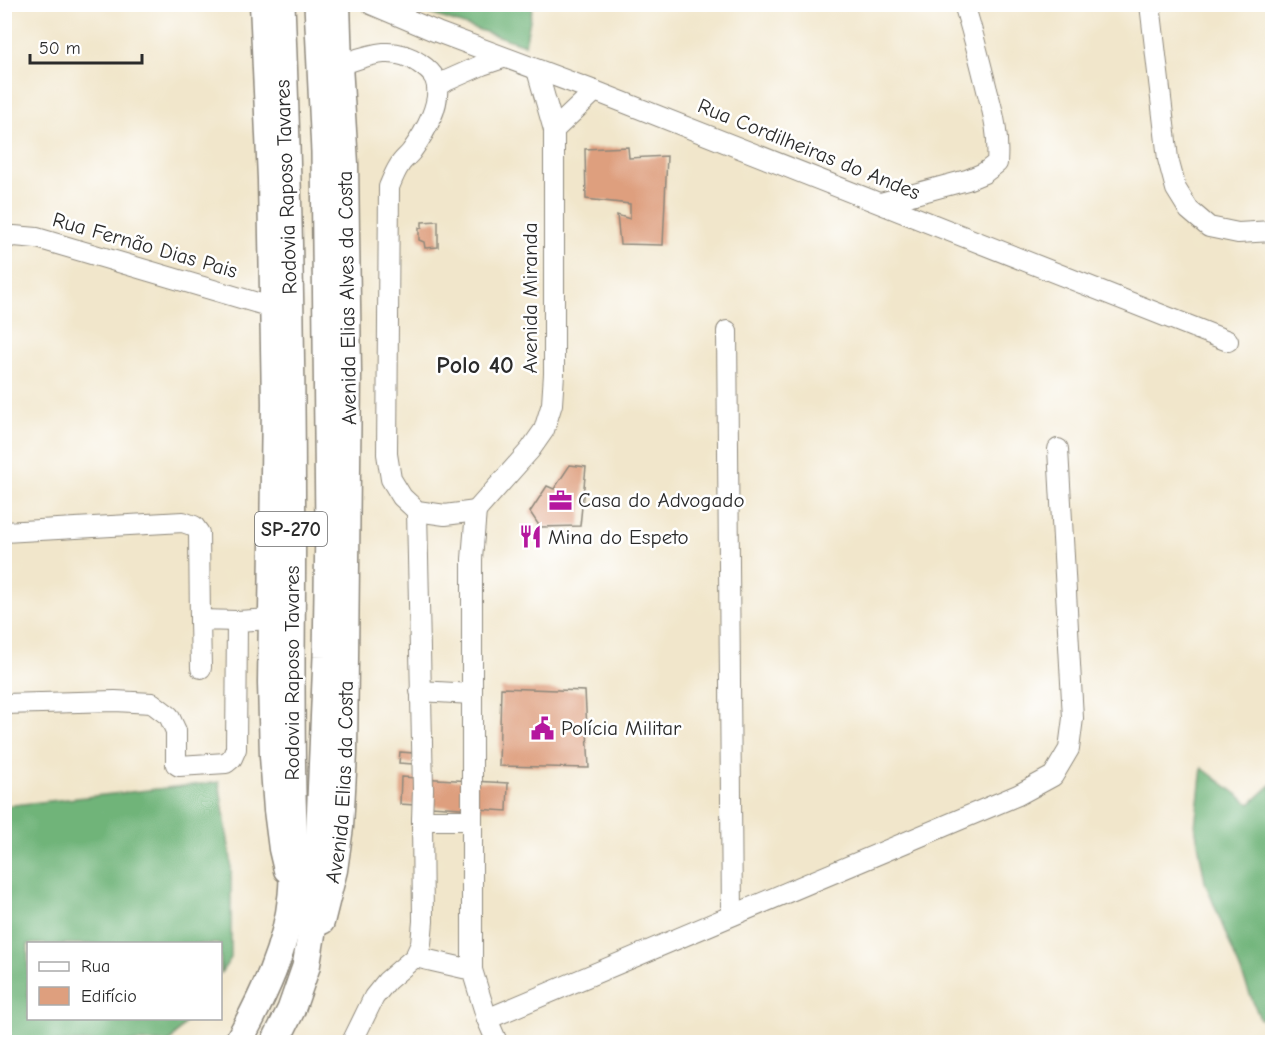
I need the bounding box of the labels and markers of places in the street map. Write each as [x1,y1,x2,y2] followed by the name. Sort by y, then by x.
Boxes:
[547,487,573,513] office icon: Casa do Advogado
[578,488,745,512] place label: Casa do Advogado
[517,524,543,550] restaurant icon: Mina do Espeto
[548,525,689,549] place label: Mina do Espeto
[530,715,556,741] public building icon: Polícia Militar
[561,716,682,740] place label: Polícia Militar

